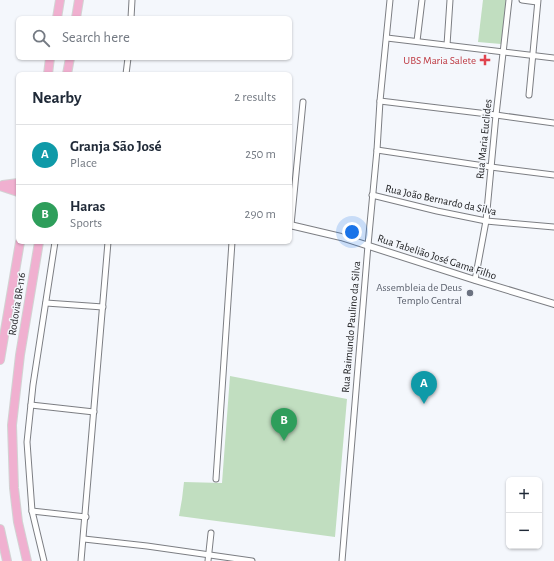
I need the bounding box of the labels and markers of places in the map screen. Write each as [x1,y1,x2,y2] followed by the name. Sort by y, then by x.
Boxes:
[479,54,491,66] marker: UBS Maria Salete
[403,55,476,66] place label: UBS Maria Salete
[376,282,462,306] place label: Assembleia de Deus Templo Central
[465,288,475,298] marker: Assembleia de Deus Templo Central
[411,371,437,404] pin: A
[271,408,297,441] pin: B

